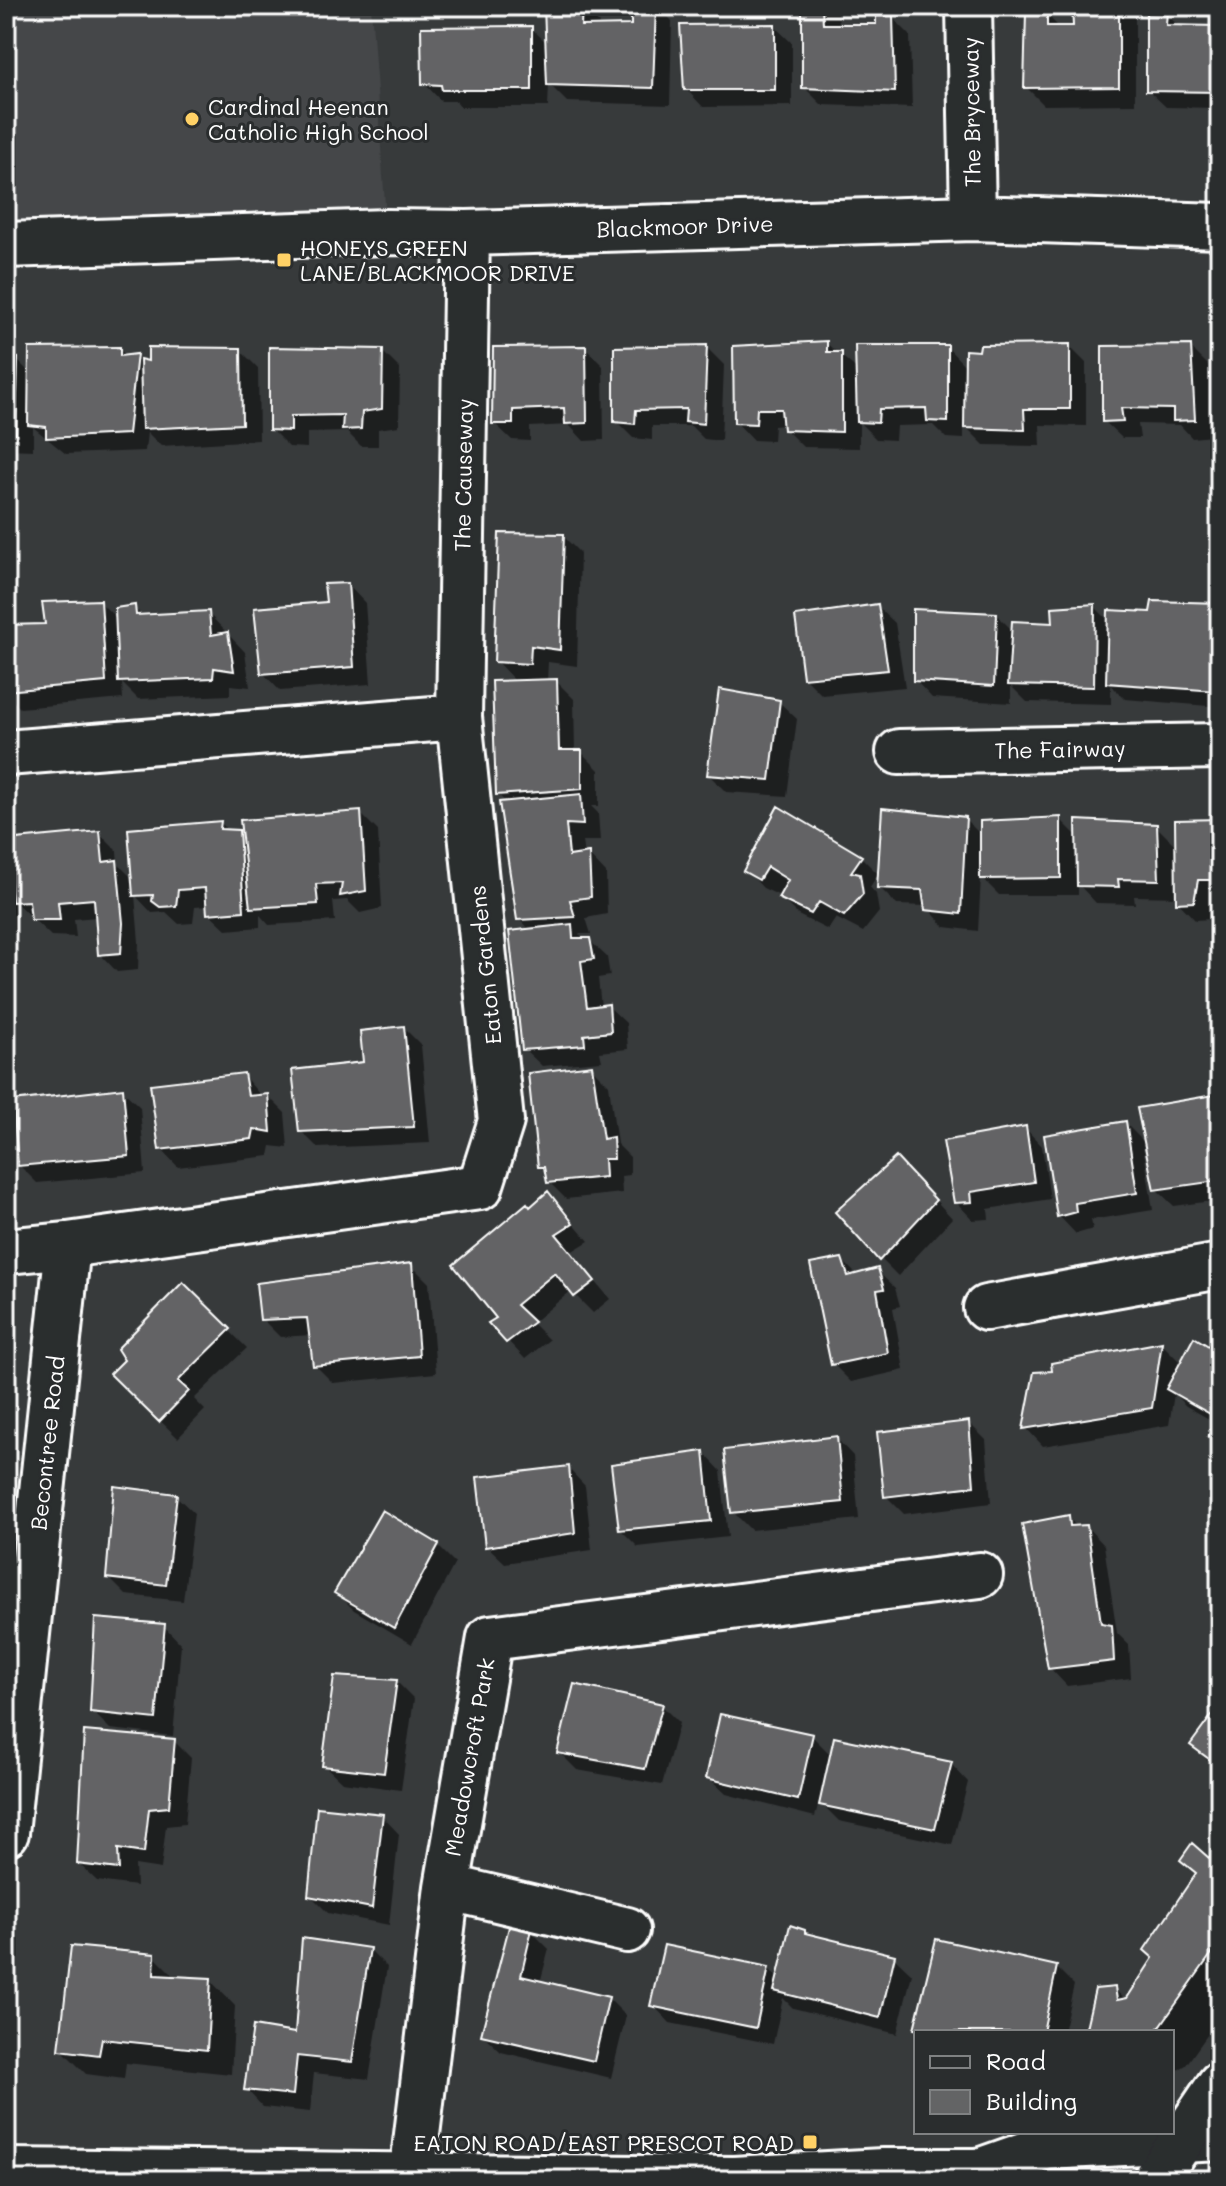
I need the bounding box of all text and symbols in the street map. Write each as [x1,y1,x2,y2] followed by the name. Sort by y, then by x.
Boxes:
[955,37,987,187] street label: The Bryceway
[208,92,429,146] place label: Cardinal Heenan Catholic High School
[183,110,201,128] marker: Cardinal Heenan Catholic High School
[596,208,774,244] street label: Blackmoor Drive
[300,233,575,287] place label: HONEYS GREEN LANE/BLACKMOOR DRIVE
[275,251,293,269] marker: HONEYS GREEN LANE/BLACKMOOR DRIVE
[447,398,479,552] street label: The Causeway
[994,733,1126,765] street label: The Fairway
[462,884,508,1046] street label: Eaton Gardens
[23,1354,71,1532] street label: Becontree Road
[437,1655,501,1859] street label: Meadowcroft Park
[914,2030,1174,2134] legend
[986,2045,1046,2076] text: Road
[986,2085,1077,2116] text: Building
[413,2128,794,2157] place label: EATON ROAD/EAST PRESCOT ROAD
[801,2133,819,2151] marker: EATON ROAD/EAST PRESCOT ROAD

